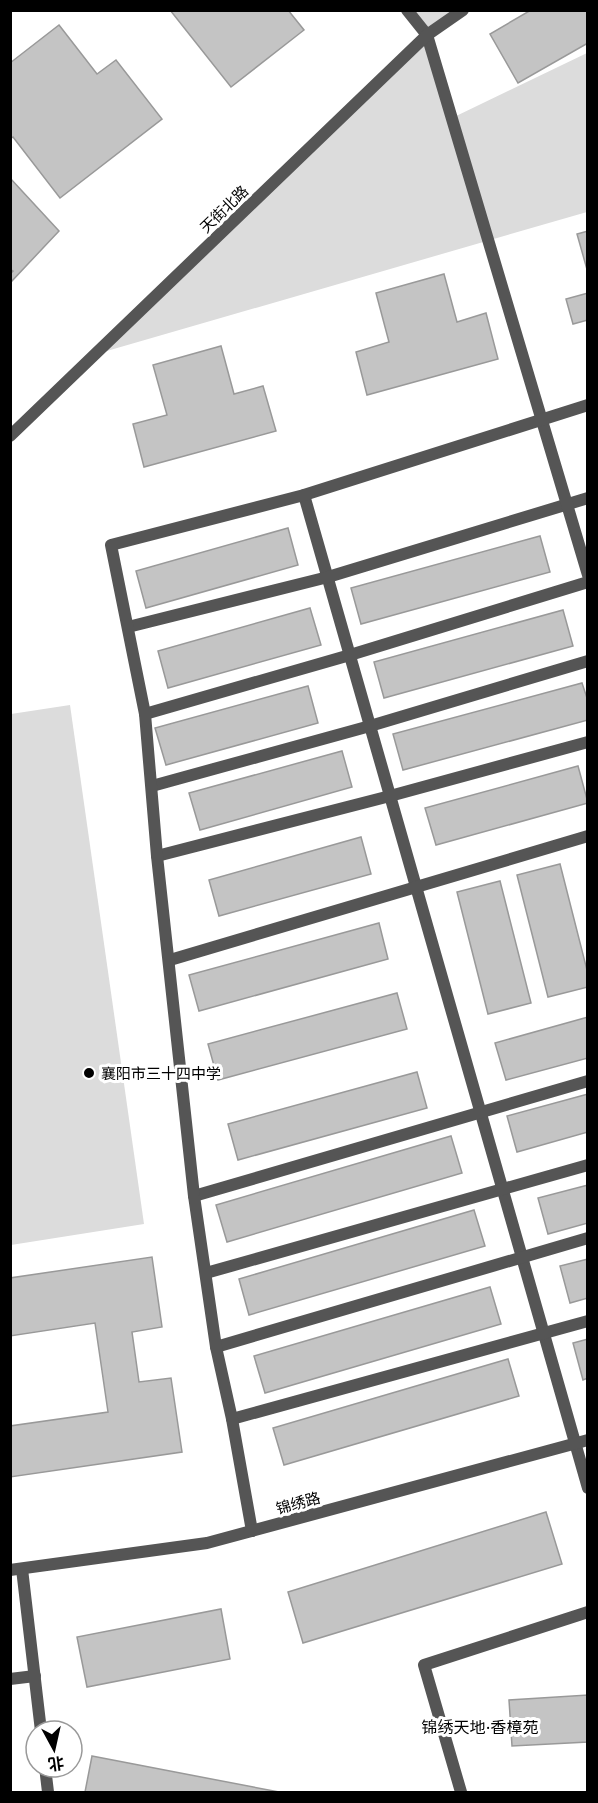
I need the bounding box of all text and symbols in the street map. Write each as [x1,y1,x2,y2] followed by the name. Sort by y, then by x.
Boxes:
[196,181,252,237] street label: 天街北路
[101,1064,221,1083] place label: 襄阳市三十四中学
[82,1066,96,1080] marker: 襄阳市三十四中学
[274,1488,322,1518] street label: 锦绣路
[421,1717,539,1737] district label: 锦绣天地·香樟苑
[24,1719,84,1779] north arrow
[47,1753,65,1775] text: 北

